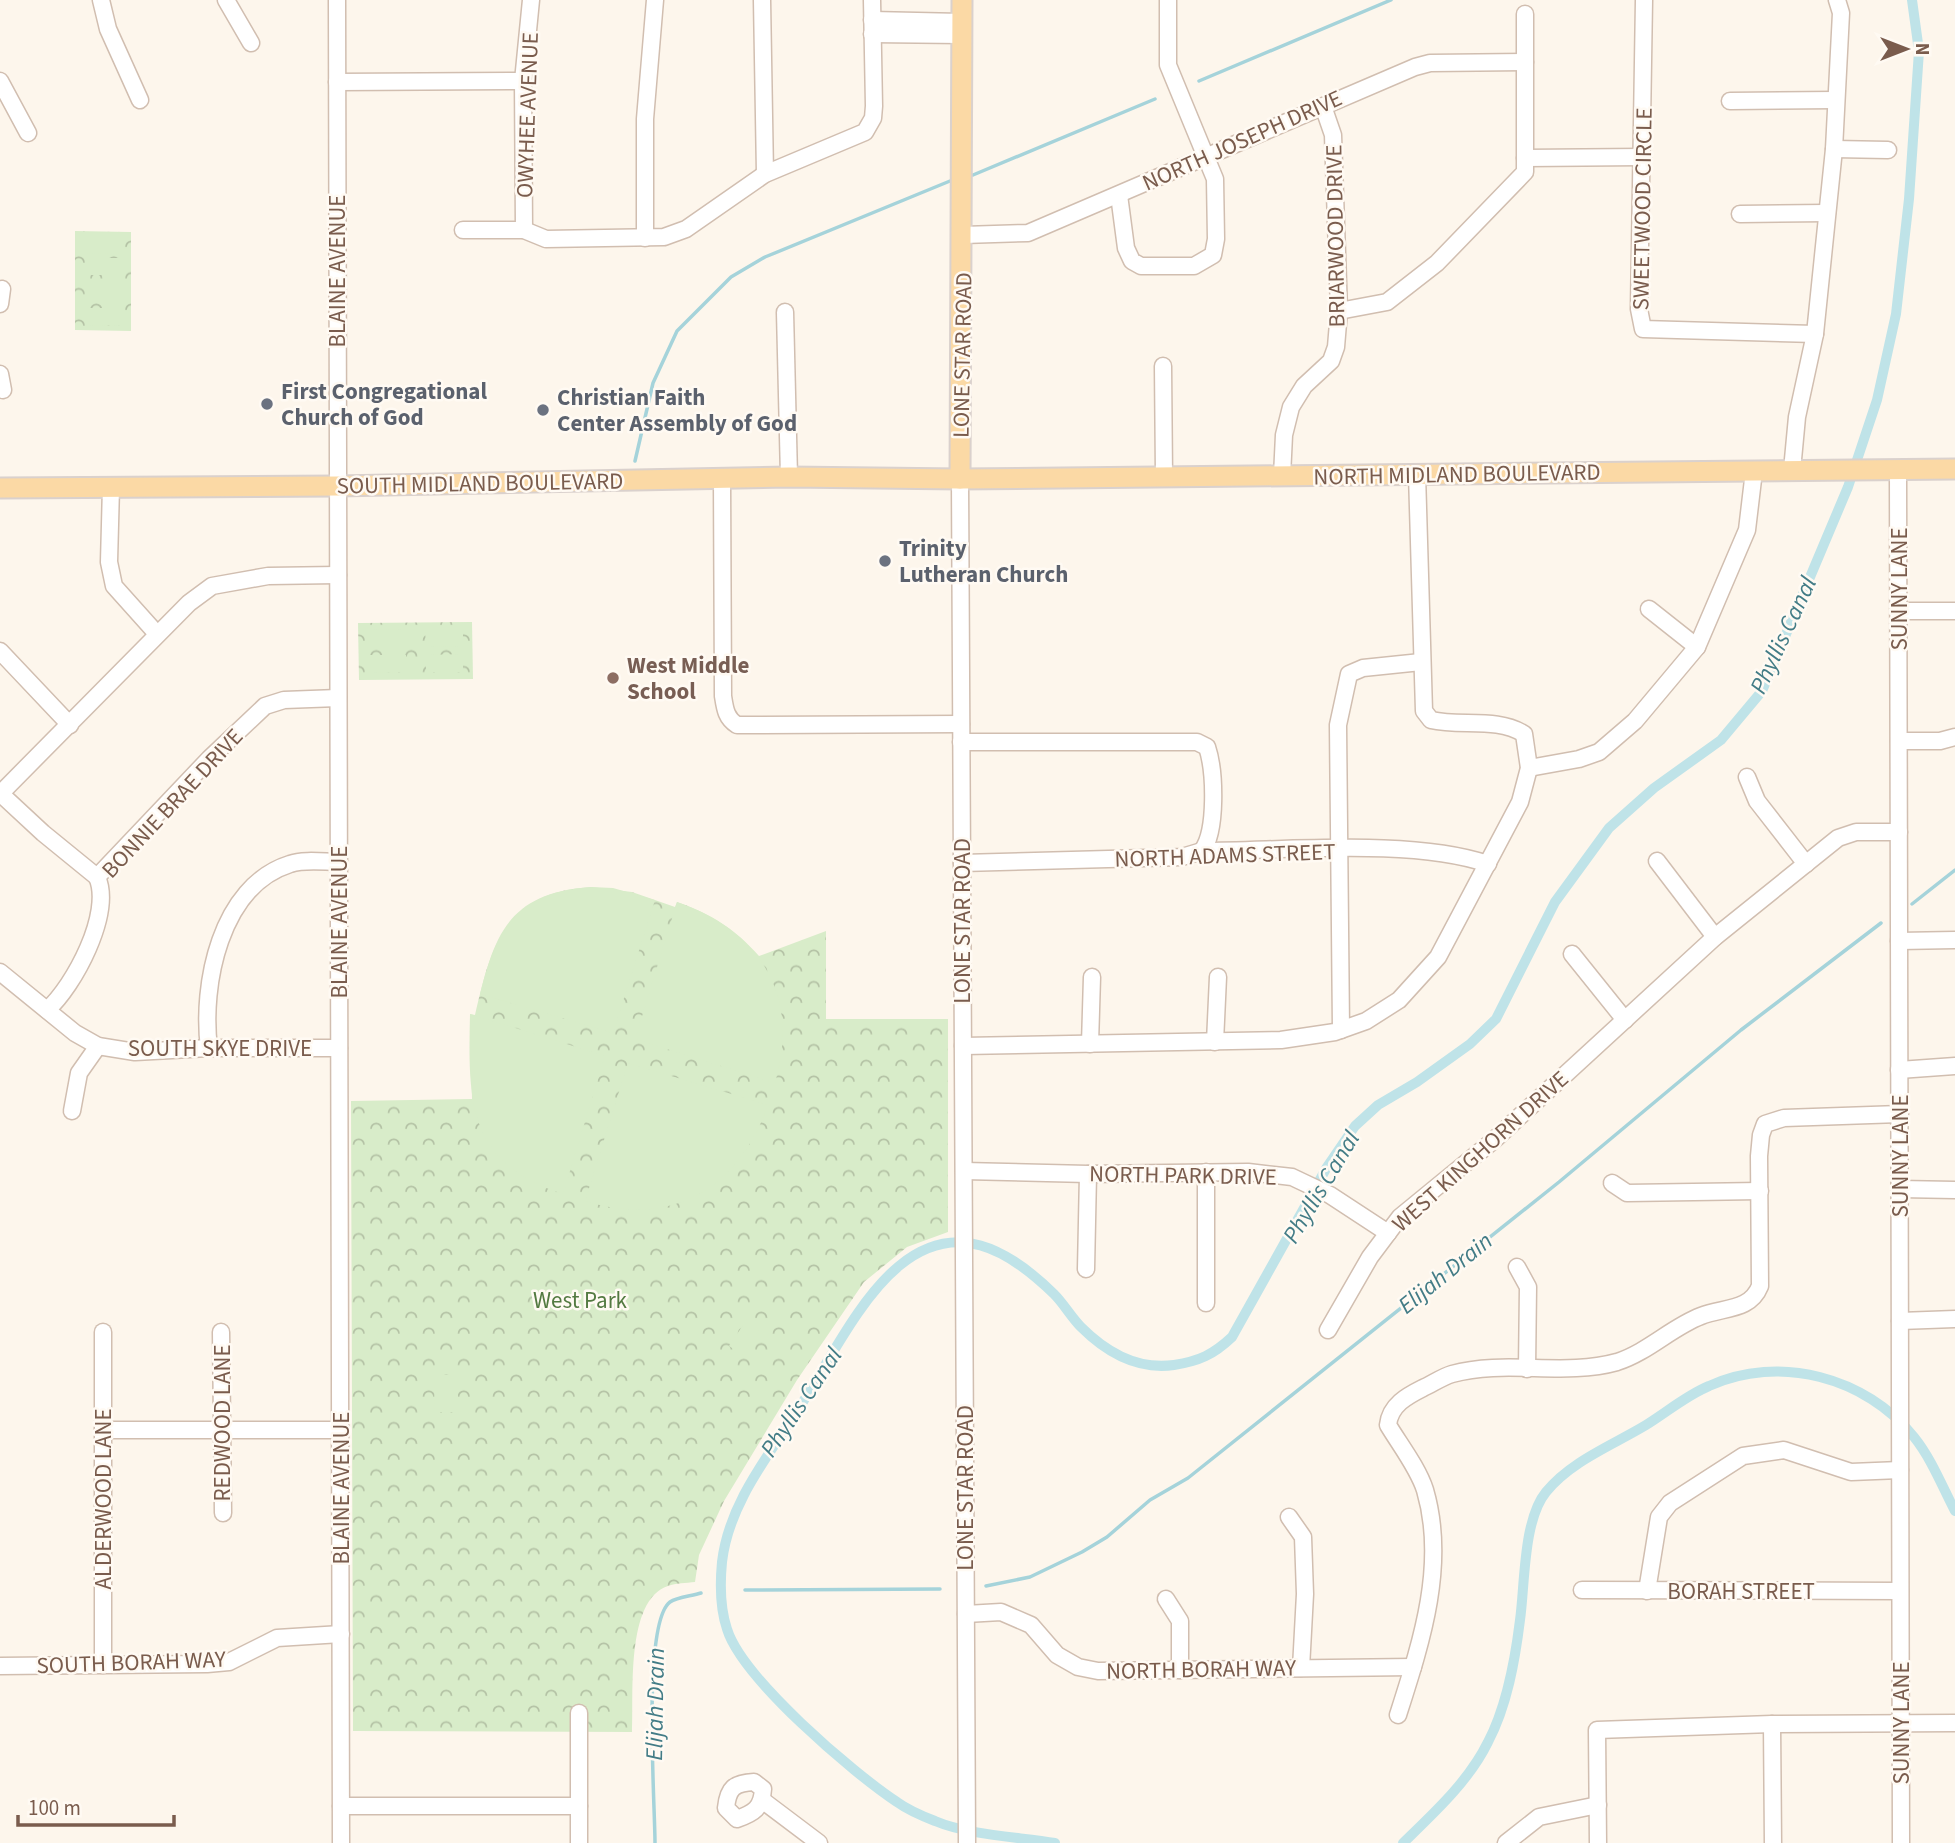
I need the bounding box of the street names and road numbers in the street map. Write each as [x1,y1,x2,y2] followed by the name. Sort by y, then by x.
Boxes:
[508,32,547,199] street label: OWYHEE AVENUE
[1137,82,1347,199] street label: NORTH JOSEPH DRIVE
[1624,107,1661,311] street label: SWEETWOOD CIRCLE
[1317,144,1354,328] street label: BRIARWOOD DRIVE
[321,195,354,347] street label: BLAINE AVENUE
[945,272,980,438] street label: LONE STAR ROAD
[1313,455,1601,494] street label: NORTH MIDLAND BOULEVARD
[336,465,624,502] street label: SOUTH MIDLAND BOULEVARD
[1883,527,1916,651] street label: SUNNY LANE
[94,721,251,886] street label: BONNIE BRAE DRIVE
[1114,835,1336,876] street label: NORTH ADAMS STREET
[946,838,979,1004] street label: LONE STAR ROAD
[323,846,356,998] street label: BLAINE AVENUE
[128,1032,312,1065] street label: SOUTH SKYE DRIVE
[1385,1063,1576,1240] street label: WEST KINGHORN DRIVE
[1884,1094,1917,1218] street label: SUNNY LANE
[1089,1157,1277,1194] street label: NORTH PARK DRIVE
[206,1344,239,1502] street label: REDWOOD LANE
[949,1405,982,1571] street label: LONE STAR ROAD
[87,1408,120,1590] street label: ALDERWOOD LANE
[325,1412,358,1564] street label: BLAINE AVENUE
[1667,1575,1815,1608] street label: BORAH STREET
[36,1643,226,1682] street label: SOUTH BORAH WAY
[1106,1651,1296,1688] street label: NORTH BORAH WAY
[1885,1661,1918,1785] street label: SUNNY LANE

